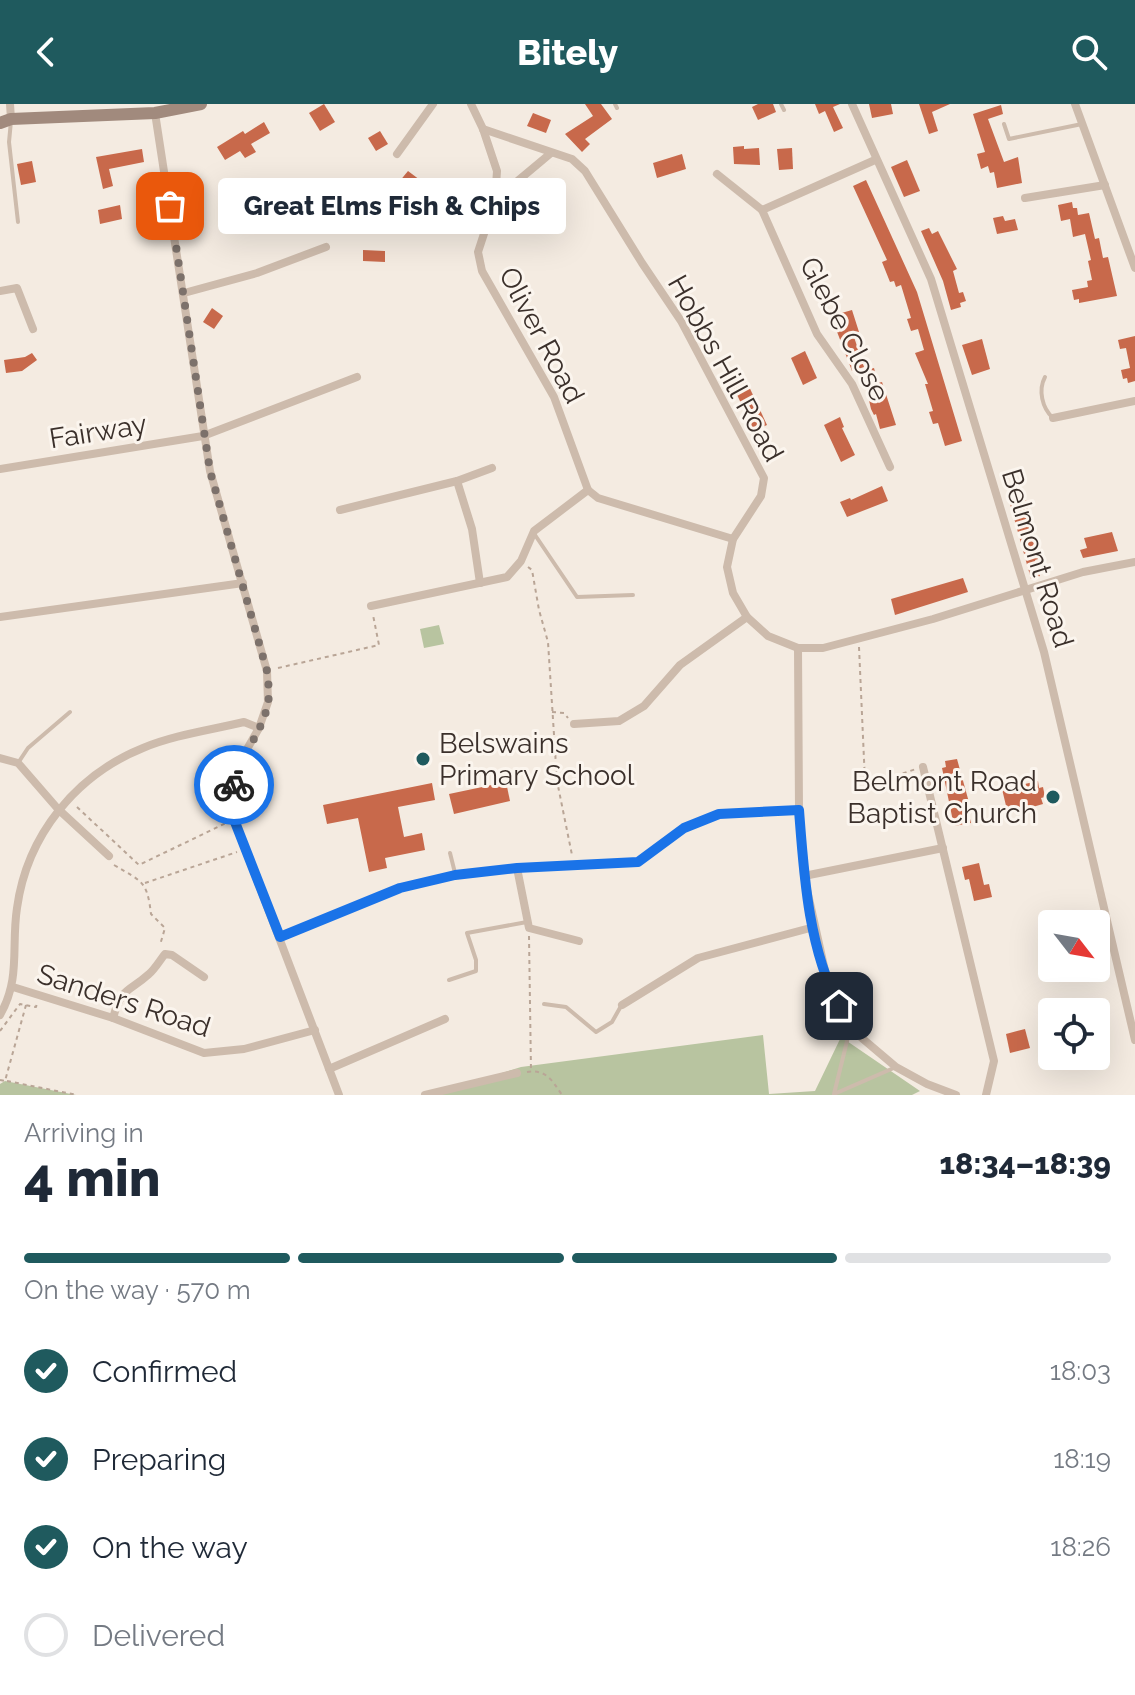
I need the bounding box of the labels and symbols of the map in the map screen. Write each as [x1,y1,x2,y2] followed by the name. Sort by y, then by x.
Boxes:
[136,172,204,240] pin
[218,178,566,234] callout: Great Elms Fish & Chips
[793,252,896,407] street label: Glebe Close
[492,262,591,409] street label: Oliver Road
[661,269,790,467] street label: Hobbs Hill Road
[47,408,149,455] street label: Fairway
[995,465,1080,651] street label: Belmont Road
[439,727,635,792] place label: Belswains Primary School
[194,745,274,825] courier
[414,750,432,768] marker: Belswains Primary School
[847,765,1037,830] place label: Belmont Road Baptist Church
[1044,788,1062,806] marker: Belmont Road Baptist Church
[1038,910,1110,982] north arrow
[33,957,215,1044] street label: Sanders Road
[805,972,873,1040] pin

